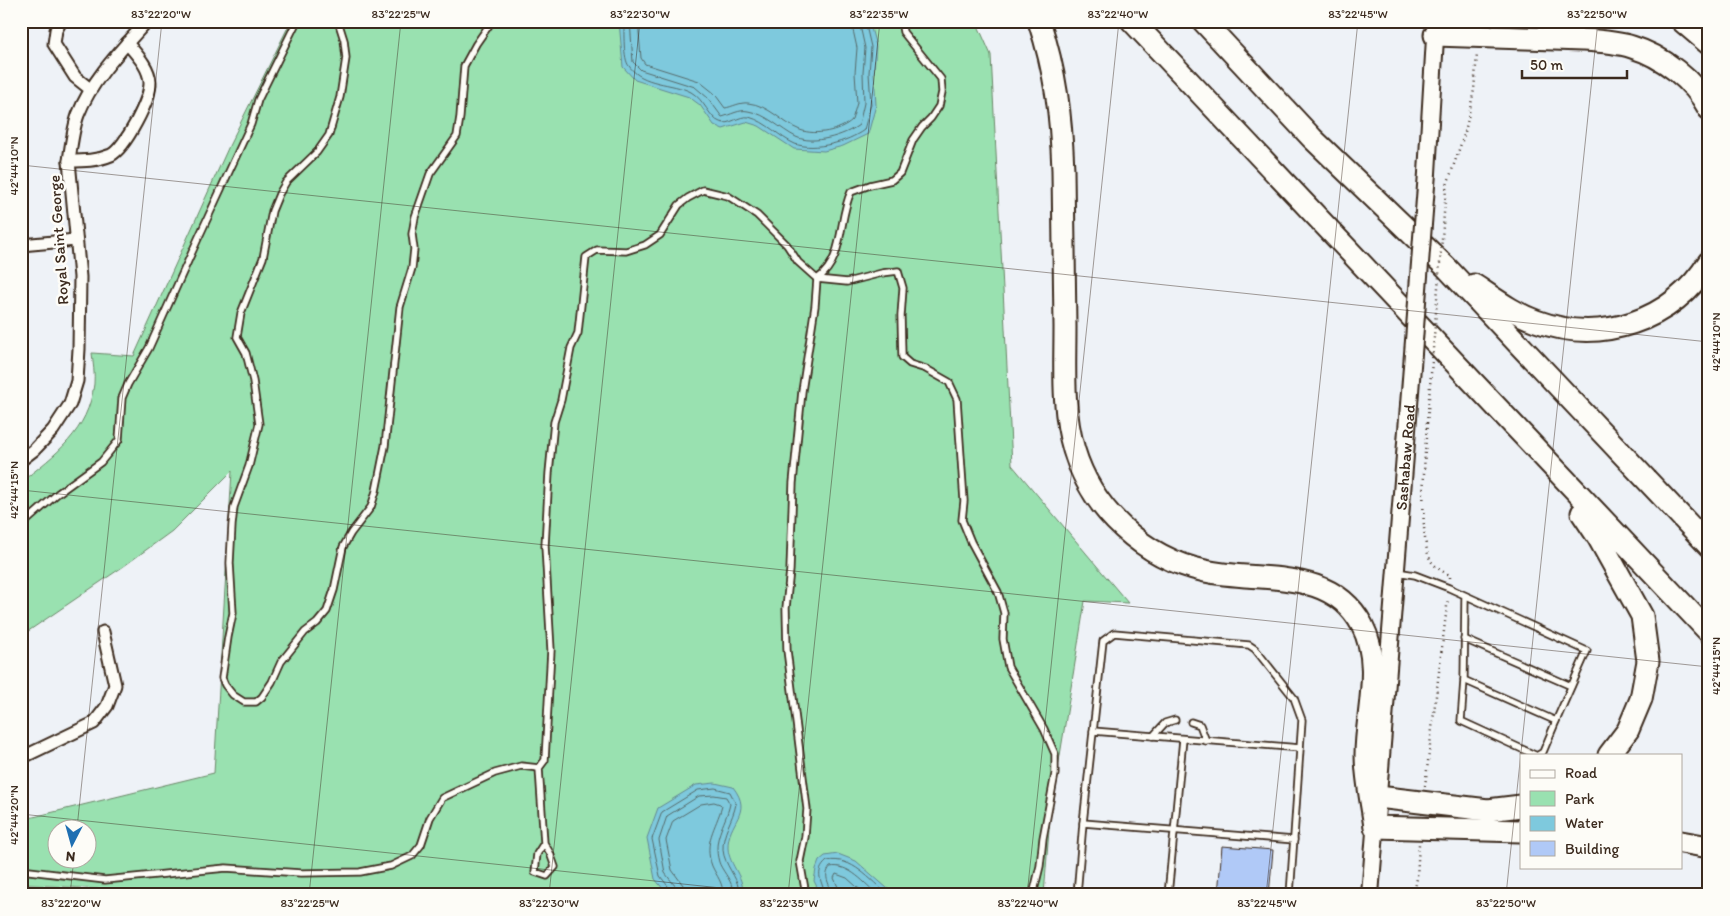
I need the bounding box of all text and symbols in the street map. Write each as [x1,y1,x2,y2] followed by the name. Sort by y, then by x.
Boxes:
[131,7,191,21] text: 83°22'20"W
[372,7,430,21] text: 83°22'25"W
[610,7,670,21] text: 83°22'30"W
[850,7,909,21] text: 83°22'35"W
[1088,7,1148,21] text: 83°22'40"W
[1328,7,1388,21] text: 83°22'45"W
[1567,7,1627,21] text: 83°22'50"W
[1522,48,1628,80] scale bar
[1530,56,1563,74] text: 50 m
[7,136,21,196] text: 42°44'10"N
[44,174,73,305] street label: Royal Saint George
[1709,312,1723,372] text: 42°44'10"N
[1392,403,1419,511] street label: Sashabaw Road
[7,461,21,519] text: 42°44'15"N
[1709,637,1723,695] text: 42°44'15"N
[1520,754,1682,868] legend
[1565,764,1598,782] text: Road
[7,785,21,845] text: 42°44'20"N
[1565,790,1595,808] text: Park
[1565,814,1604,832] text: Water
[48,818,98,868] north arrow
[1565,840,1619,858] text: Building
[65,847,76,865] text: N
[41,896,101,910] text: 83°22'20"W
[281,896,339,910] text: 83°22'25"W
[519,896,579,910] text: 83°22'30"W
[760,896,819,910] text: 83°22'35"W
[998,896,1058,910] text: 83°22'40"W
[1237,896,1297,910] text: 83°22'45"W
[1476,896,1536,910] text: 83°22'50"W

